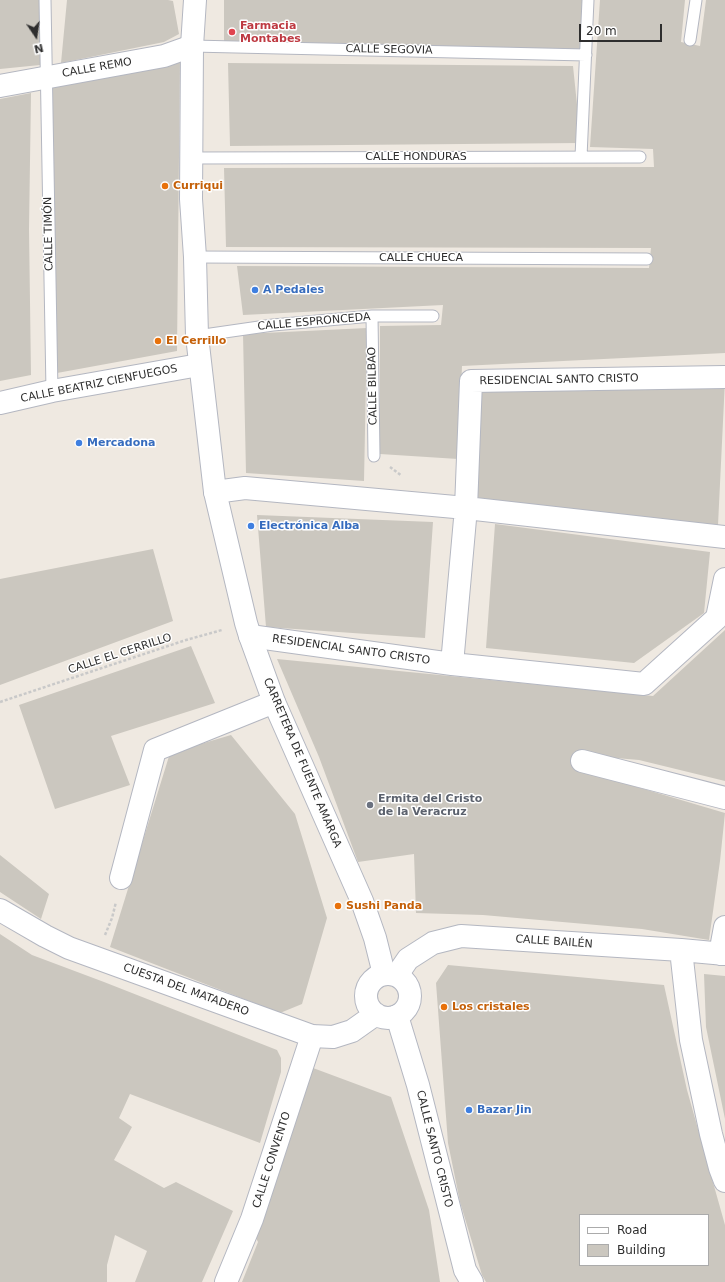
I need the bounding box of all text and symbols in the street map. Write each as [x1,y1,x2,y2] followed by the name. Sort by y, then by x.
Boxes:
[16,16,56,56] north arrow
[581,16,664,42] scale bar
[240,19,301,45] place label: Farmacia Montabes
[586,24,617,38] text: 20 m
[227,27,237,37] marker: Farmacia Montabes
[33,41,45,56] text: N
[345,43,433,57] street label: CALLE SEGOVIA
[61,55,133,81] street label: CALLE REMO
[365,150,467,164] street label: CALLE HONDURAS
[173,179,223,193] place label: Curriqui
[160,181,170,191] marker: Curriqui
[42,197,56,271] street label: CALLE TIMÓN
[379,251,463,265] street label: CALLE CHUECA
[263,283,324,297] place label: A Pedales
[250,285,260,295] marker: A Pedales
[257,310,371,334] street label: CALLE ESPRONCEDA
[166,334,226,348] place label: El Cerrillo
[153,336,163,346] marker: El Cerrillo
[366,347,380,425] street label: CALLE BILBAO
[20,362,178,406] street label: CALLE BEATRIZ CIENFUEGOS
[479,372,639,388] street label: RESIDENCIAL SANTO CRISTO
[87,436,155,450] place label: Mercadona
[74,438,84,448] marker: Mercadona
[259,519,359,533] place label: Electrónica Alba
[246,521,256,531] marker: Electrónica Alba
[67,631,173,677] street label: CALLE EL CERRILLO
[271,632,431,668] street label: RESIDENCIAL SANTO CRISTO
[260,676,344,850] street label: CARRETERA DE FUENTE AMARGA
[378,792,482,818] place label: Ermita del Cristo de la Veracruz
[365,800,375,810] marker: Ermita del Cristo de la Veracruz
[346,899,422,913] place label: Sushi Panda
[333,901,343,911] marker: Sushi Panda
[515,933,593,951] street label: CALLE BAILÉN
[121,961,251,1019] street label: CUESTA DEL MATADERO
[452,1000,530,1014] place label: Los cristales
[439,1002,449,1012] marker: Los cristales
[413,1089,455,1209] street label: CALLE SANTO CRISTO
[477,1103,532,1117] place label: Bazar Jin
[464,1105,474,1115] marker: Bazar Jin
[250,1110,294,1210] street label: CALLE CONVENTO
[579,1214,709,1266] legend
[617,1223,647,1237] text: Road
[617,1243,666,1257] text: Building

